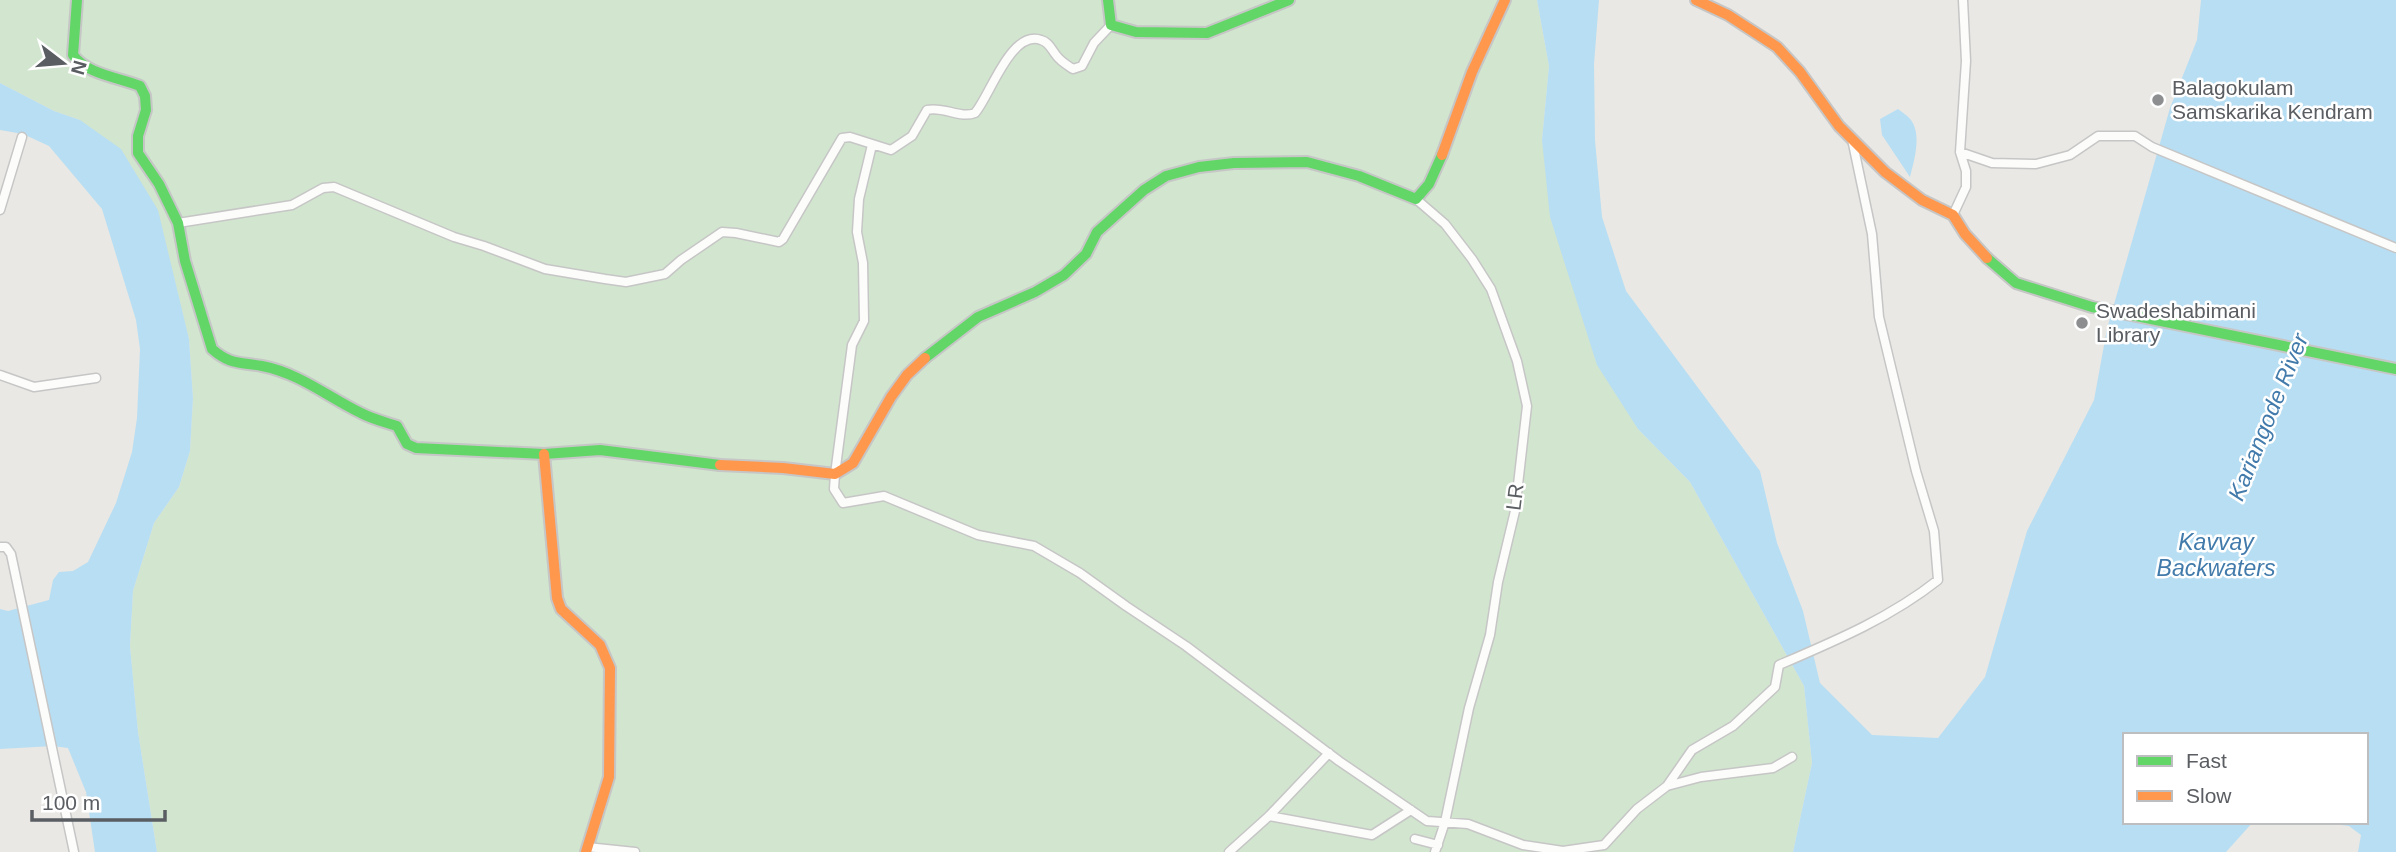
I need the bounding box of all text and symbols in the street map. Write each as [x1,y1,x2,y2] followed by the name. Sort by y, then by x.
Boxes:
[28,28,98,98] north arrow
[67,58,91,77] text: N
[2172,76,2373,123] place label: Balagokulam Samskarika Kendram
[2150,92,2166,108] marker: Balagokulam Samskarika Kendram
[2096,299,2256,346] place label: Swadeshabimani Library
[2074,315,2090,331] marker: Swadeshabimani Library
[2223,329,2314,504] water label: Kariangode River
[1501,482,1528,512] street label: LR
[2157,529,2276,581] water label: Kavvay Backwaters
[2123,733,2368,824] legend
[2186,749,2227,772] text: Fast
[32,778,164,822] scale bar
[2186,784,2232,807] text: Slow
[42,791,100,814] text: 100 m

